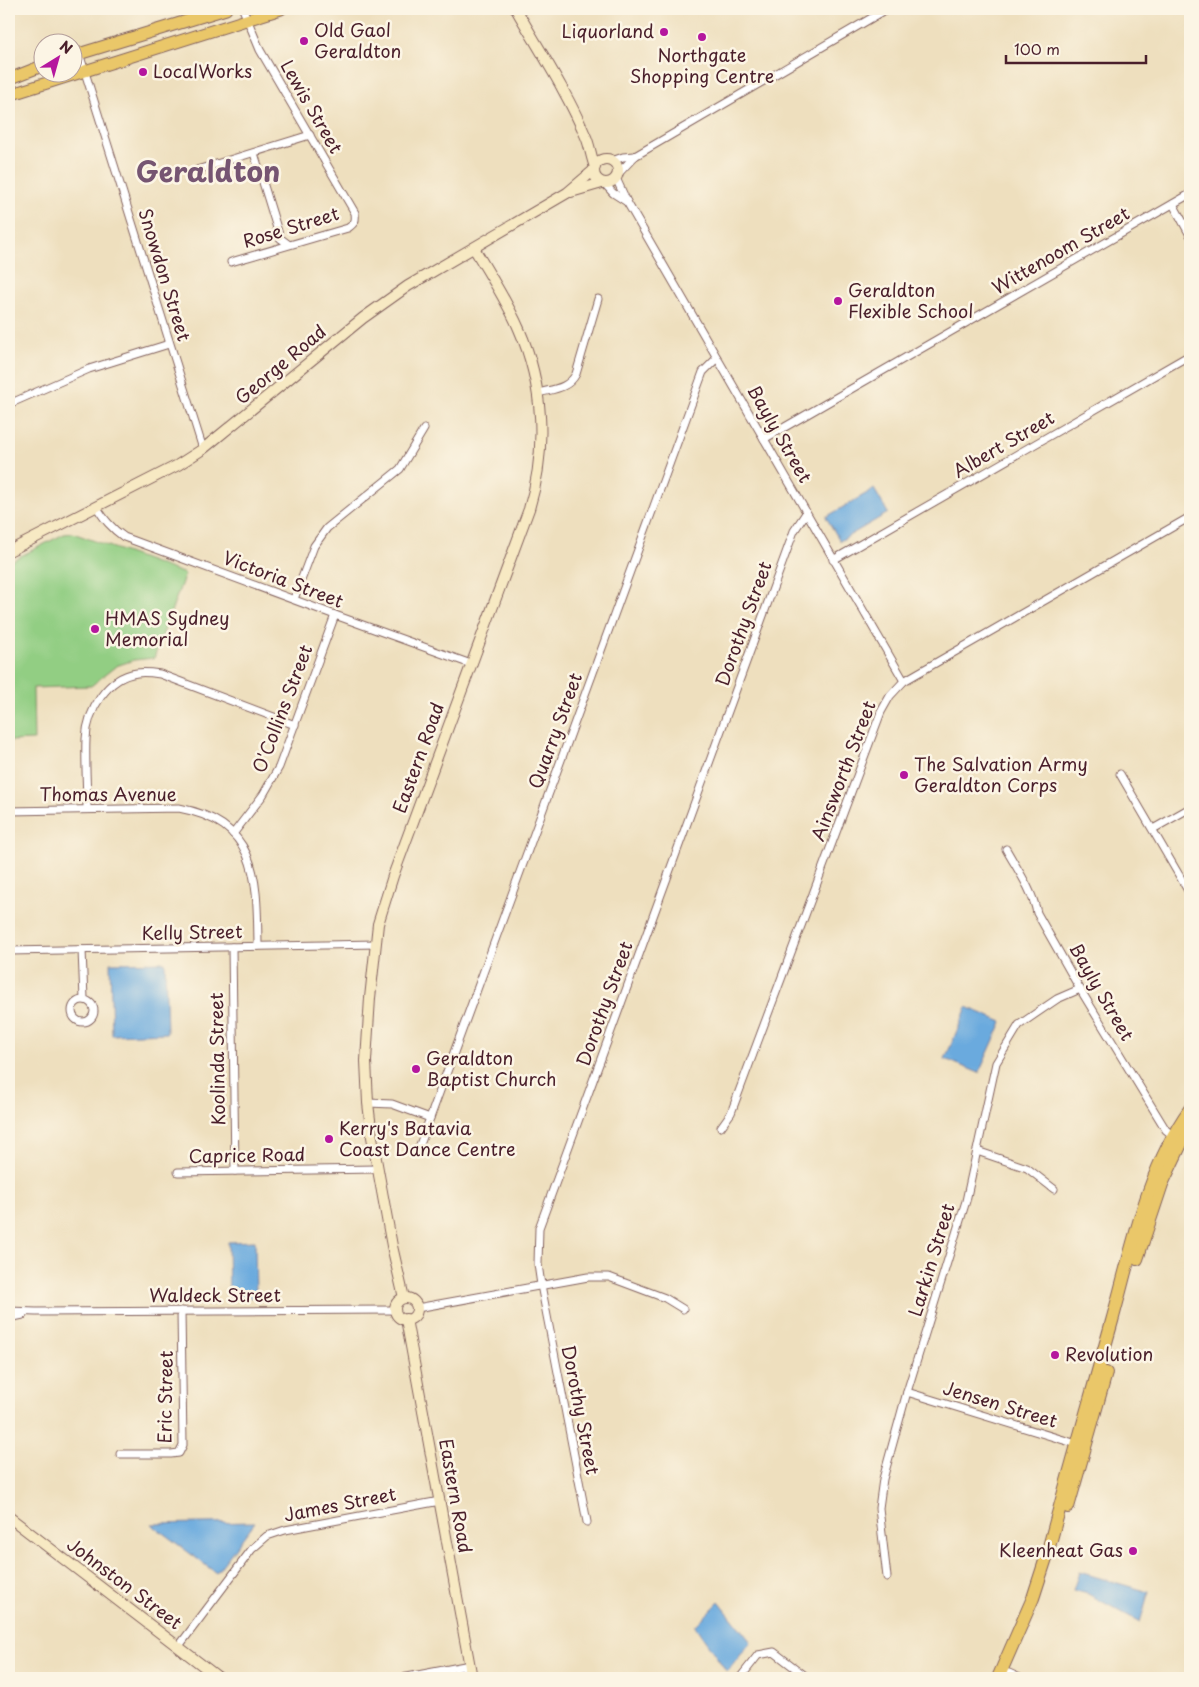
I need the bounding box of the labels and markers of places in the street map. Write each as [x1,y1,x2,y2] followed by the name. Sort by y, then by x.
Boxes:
[314,16,401,64] place label: Old Gaol Geraldton
[562,17,654,44] place label: Liquorland
[658,26,670,38] marker: Liquorland
[696,31,708,43] marker: Northgate Shopping Centre
[298,35,310,47] marker: Old Gaol Geraldton
[630,41,774,89] place label: Northgate Shopping Centre
[153,57,252,84] place label: LocalWorks
[137,66,149,78] marker: LocalWorks
[848,276,973,324] place label: Geraldton Flexible School
[832,295,844,307] marker: Geraldton Flexible School
[105,604,230,652] place label: HMAS Sydney Memorial
[89,623,101,635] marker: HMAS Sydney Memorial
[914,750,1088,798] place label: The Salvation Army Geraldton Corps
[898,769,910,781] marker: The Salvation Army Geraldton Corps
[426,1044,556,1092] place label: Geraldton Baptist Church
[410,1063,422,1075] marker: Geraldton Baptist Church
[339,1114,515,1162] place label: Kerry's Batavia Coast Dance Centre
[323,1133,335,1145] marker: Kerry's Batavia Coast Dance Centre
[1065,1340,1153,1367] place label: Revolution
[1049,1349,1061,1361] marker: Revolution
[999,1536,1123,1563] place label: Kleenheat Gas
[1127,1545,1139,1557] marker: Kleenheat Gas

